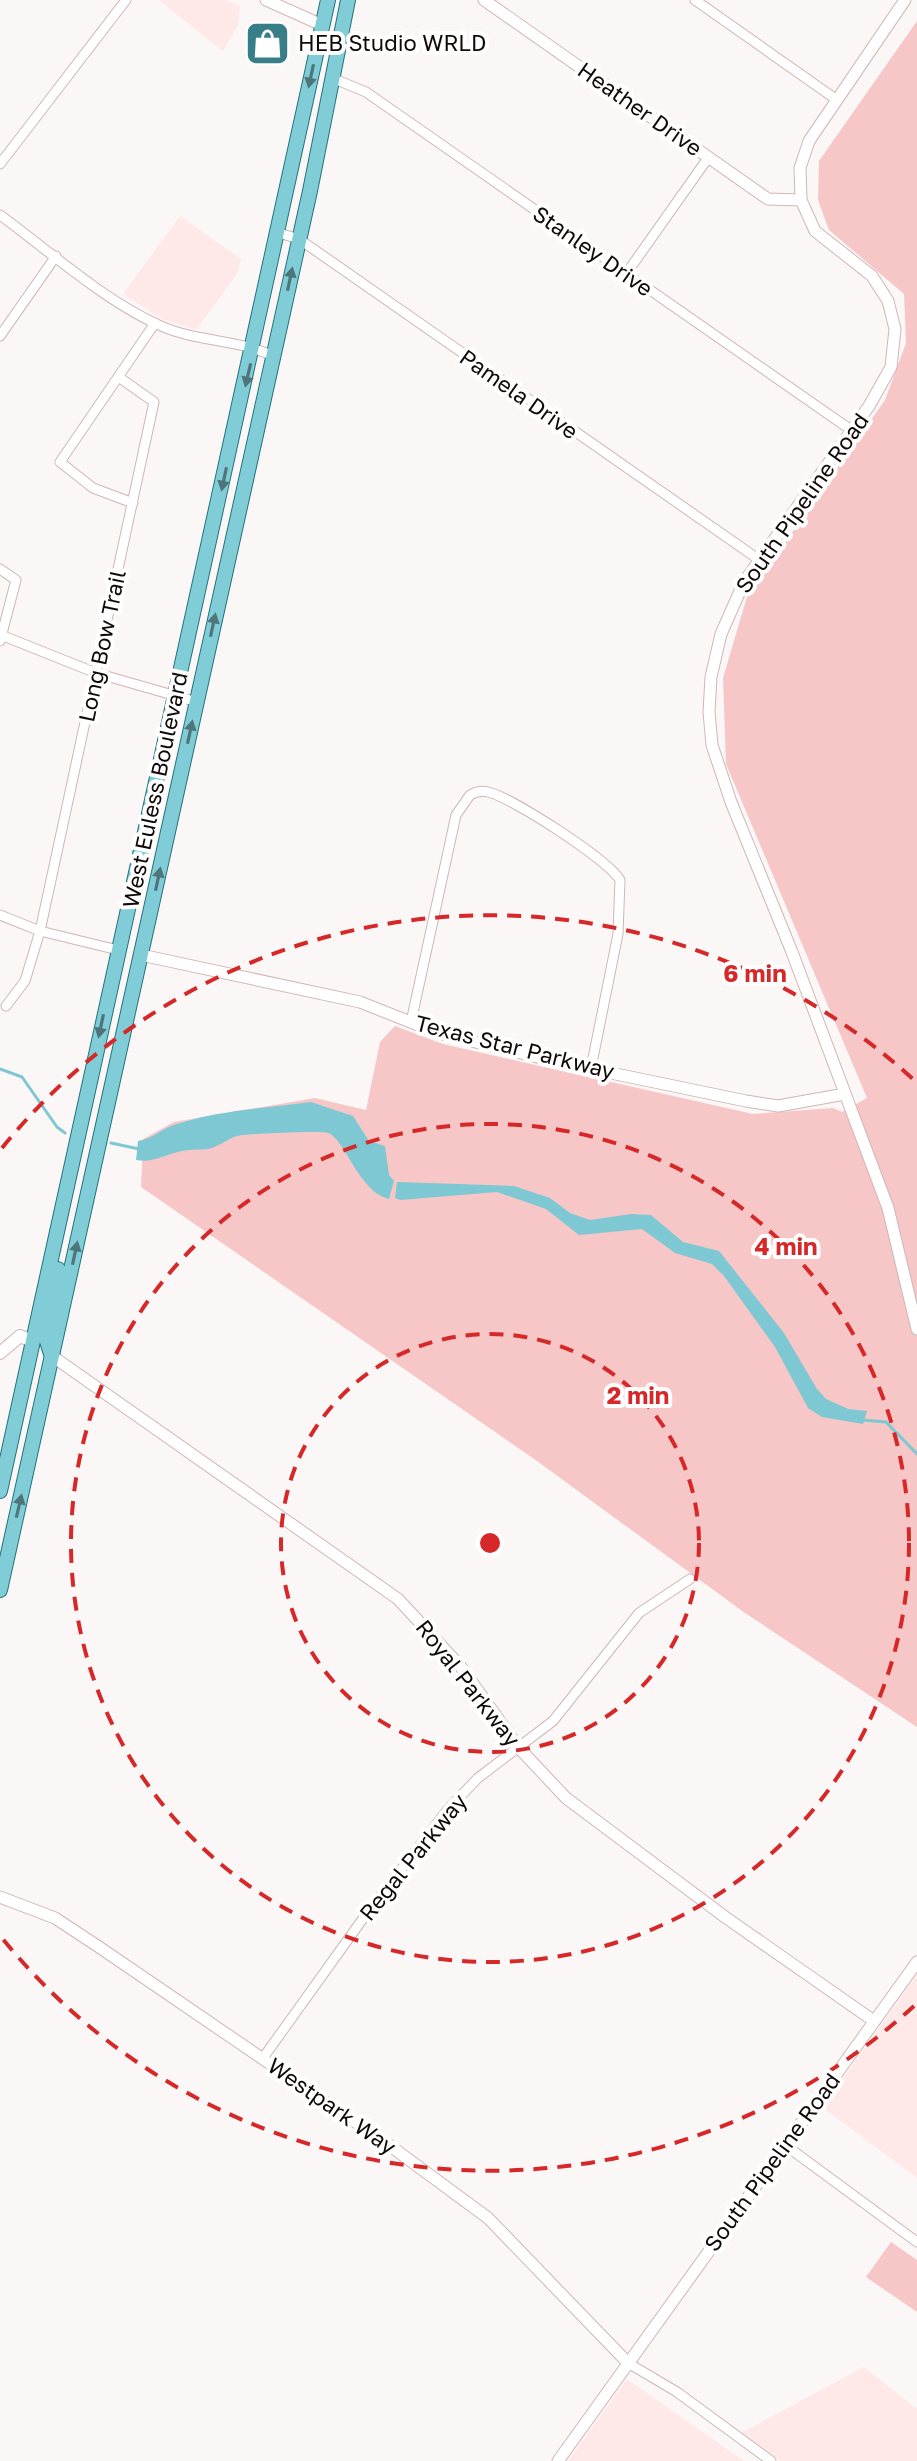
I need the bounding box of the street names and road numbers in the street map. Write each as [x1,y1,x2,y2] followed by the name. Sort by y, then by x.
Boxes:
[573,56,708,161] street label: Heather Drive
[528,199,658,302] street label: Stanley Drive
[455,343,584,444] street label: Pamela Drive
[729,407,874,598] street label: South Pipeline Road
[72,568,131,724] street label: Long Bow Trail
[116,669,193,910] street label: West Euless Boulevard
[413,1009,617,1084] street label: Texas Star Parkway
[410,1614,526,1752] street label: Royal Parkway
[353,1788,472,1926] street label: Regal Parkway
[263,2051,402,2160] street label: Westpark Way
[698,2067,845,2256] street label: South Pipeline Road

